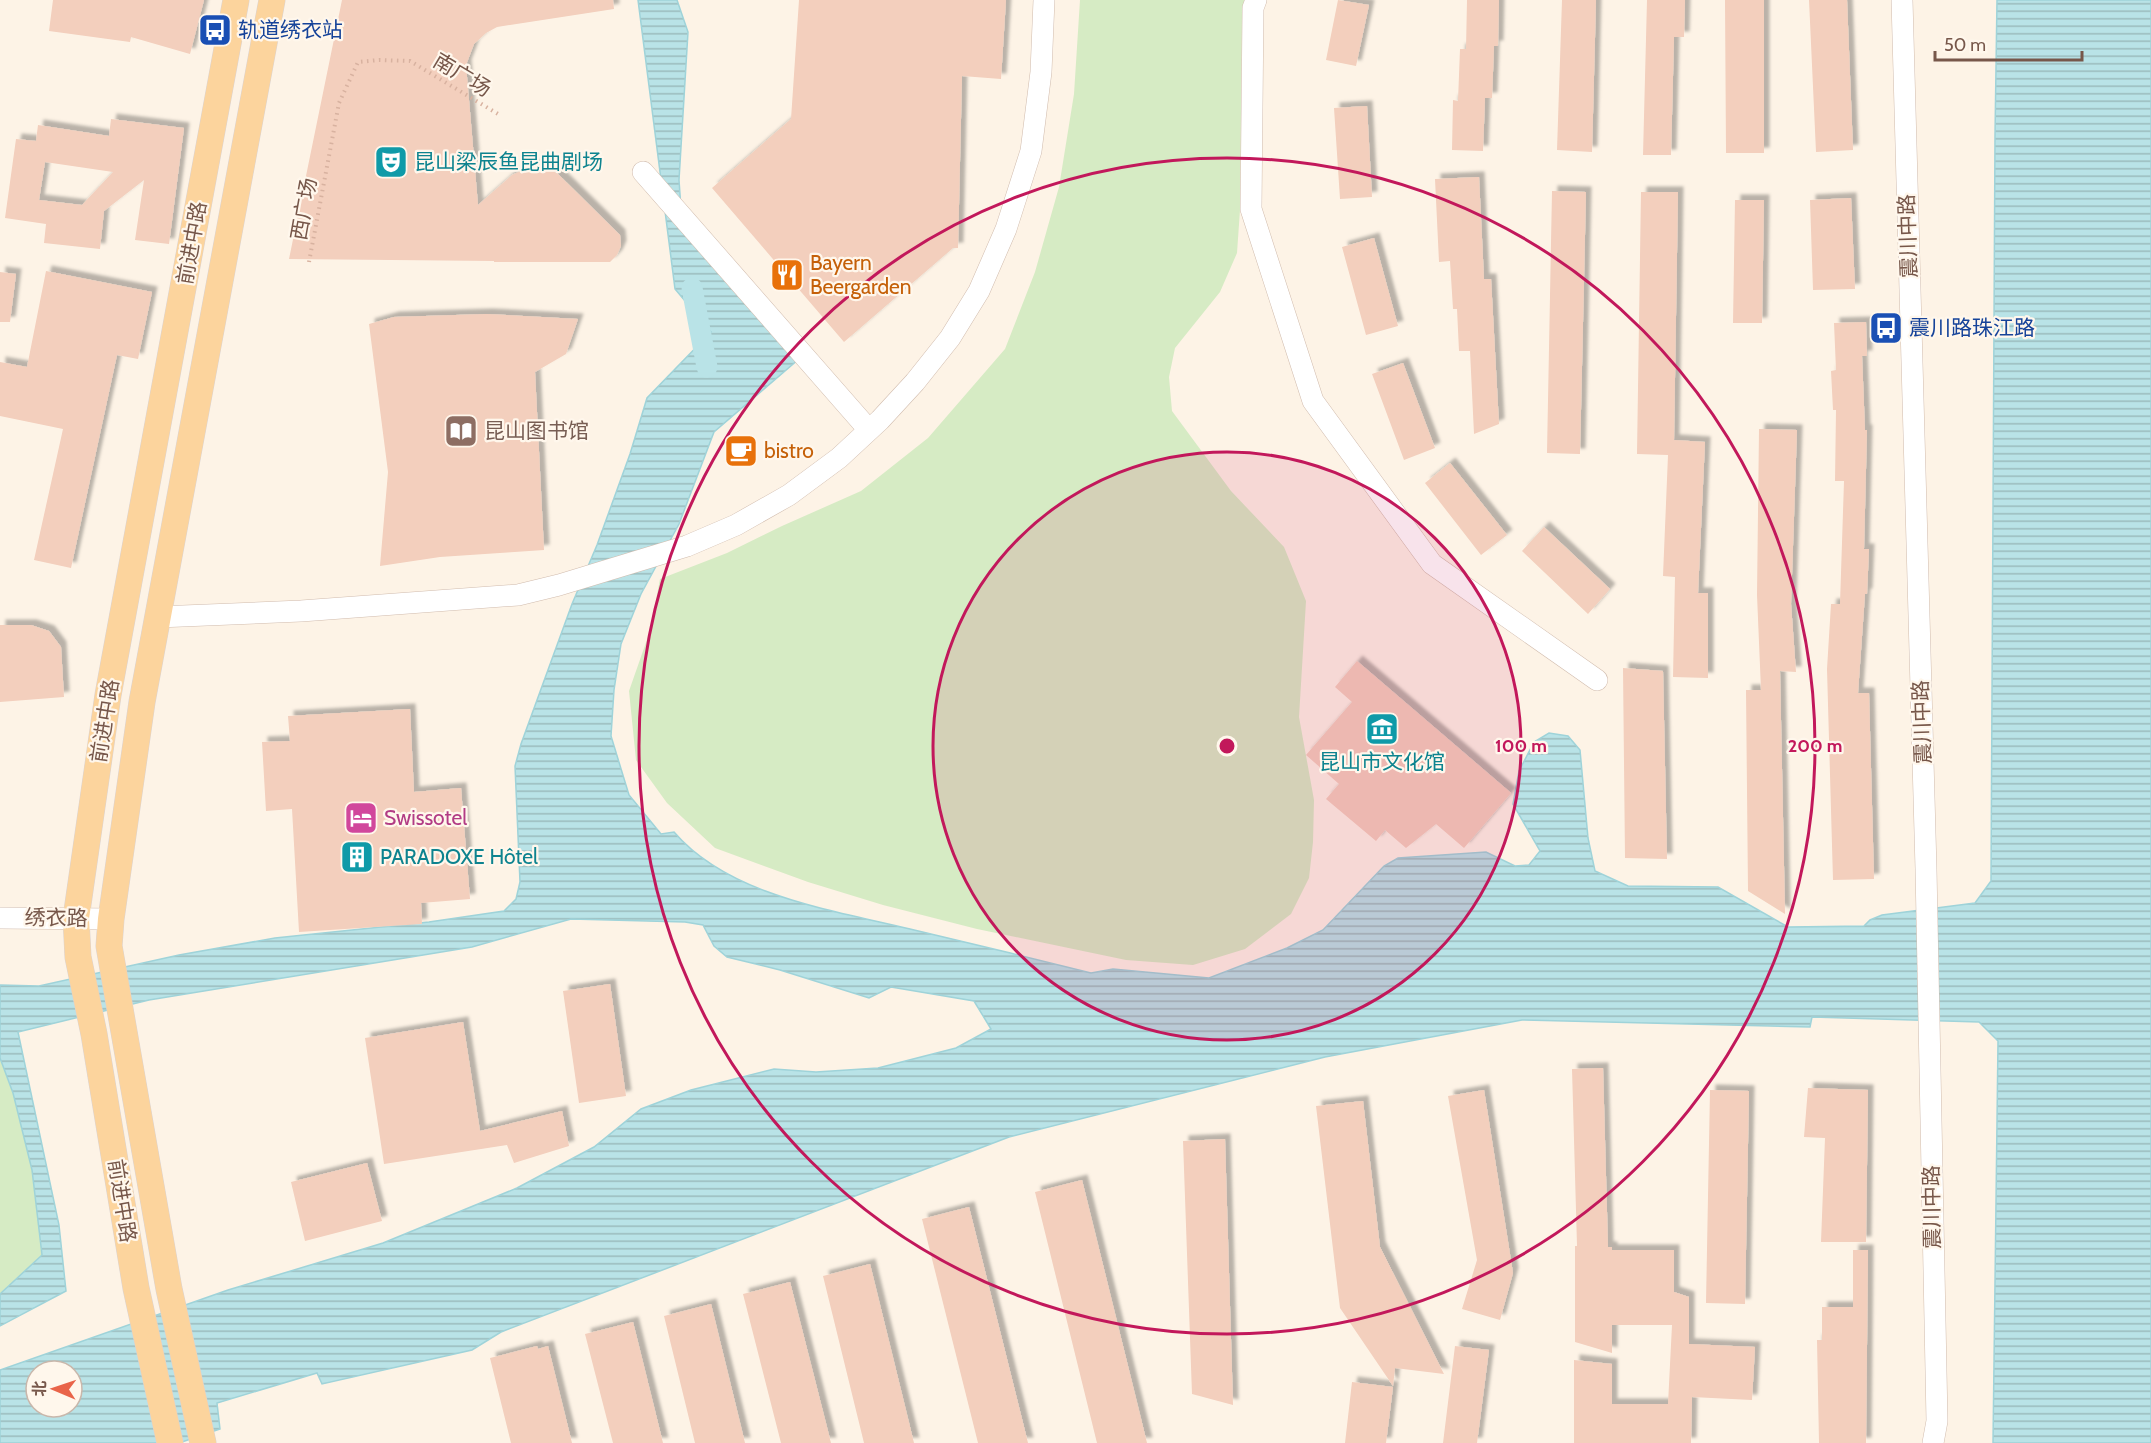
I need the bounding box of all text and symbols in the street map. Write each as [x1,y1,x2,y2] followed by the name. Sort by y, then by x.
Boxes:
[197,12,233,48] bus stop icon: 轨道绣衣站
[238,17,343,42] place label: 轨道绣衣站
[1935,24,2082,62] scale bar
[1944,34,1986,56] text: 50 m
[429,48,496,102] street label: 南广场
[373,144,409,180] theatre icon: 昆山梁辰鱼昆曲剧场
[414,149,603,174] place label: 昆山梁辰鱼昆曲剧场
[286,176,321,242] street label: 西广场
[1894,194,1921,278] street label: 震川中路
[172,199,211,286] street label: 前进中路
[810,250,912,299] place label: Bayern Beergarden
[769,257,805,293] restaurant icon: Bayern Beergarden
[1868,310,1904,346] bus stop icon: 震川路珠江路
[1909,315,2035,340] place label: 震川路珠江路
[443,413,479,449] library icon: 昆山图书馆
[484,418,589,443] place label: 昆山图书馆
[723,433,759,469] cafe icon: bistro
[764,438,814,463] place label: bistro
[86,677,123,764] street label: 前进中路
[1908,680,1935,764] street label: 震川中路
[1364,711,1400,747] museum icon: 昆山市文化馆
[1495,735,1547,757] text: 100 m
[1788,735,1842,757] text: 200 m
[1217,736,1237,756] centre of rings
[1319,749,1445,774] place label: 昆山市文化馆
[343,800,379,836] hotel icon: Swissotel
[384,805,467,830] place label: Swissotel
[339,839,375,875] building icon: PARADOXE Hôtel
[380,844,538,869] place label: PARADOXE Hôtel
[24,904,88,931] street label: 绣衣路
[104,1157,141,1244] street label: 前进中路
[1918,1165,1945,1249] street label: 震川中路
[24,1359,84,1419] north arrow
[30,1380,49,1397] text: 北

